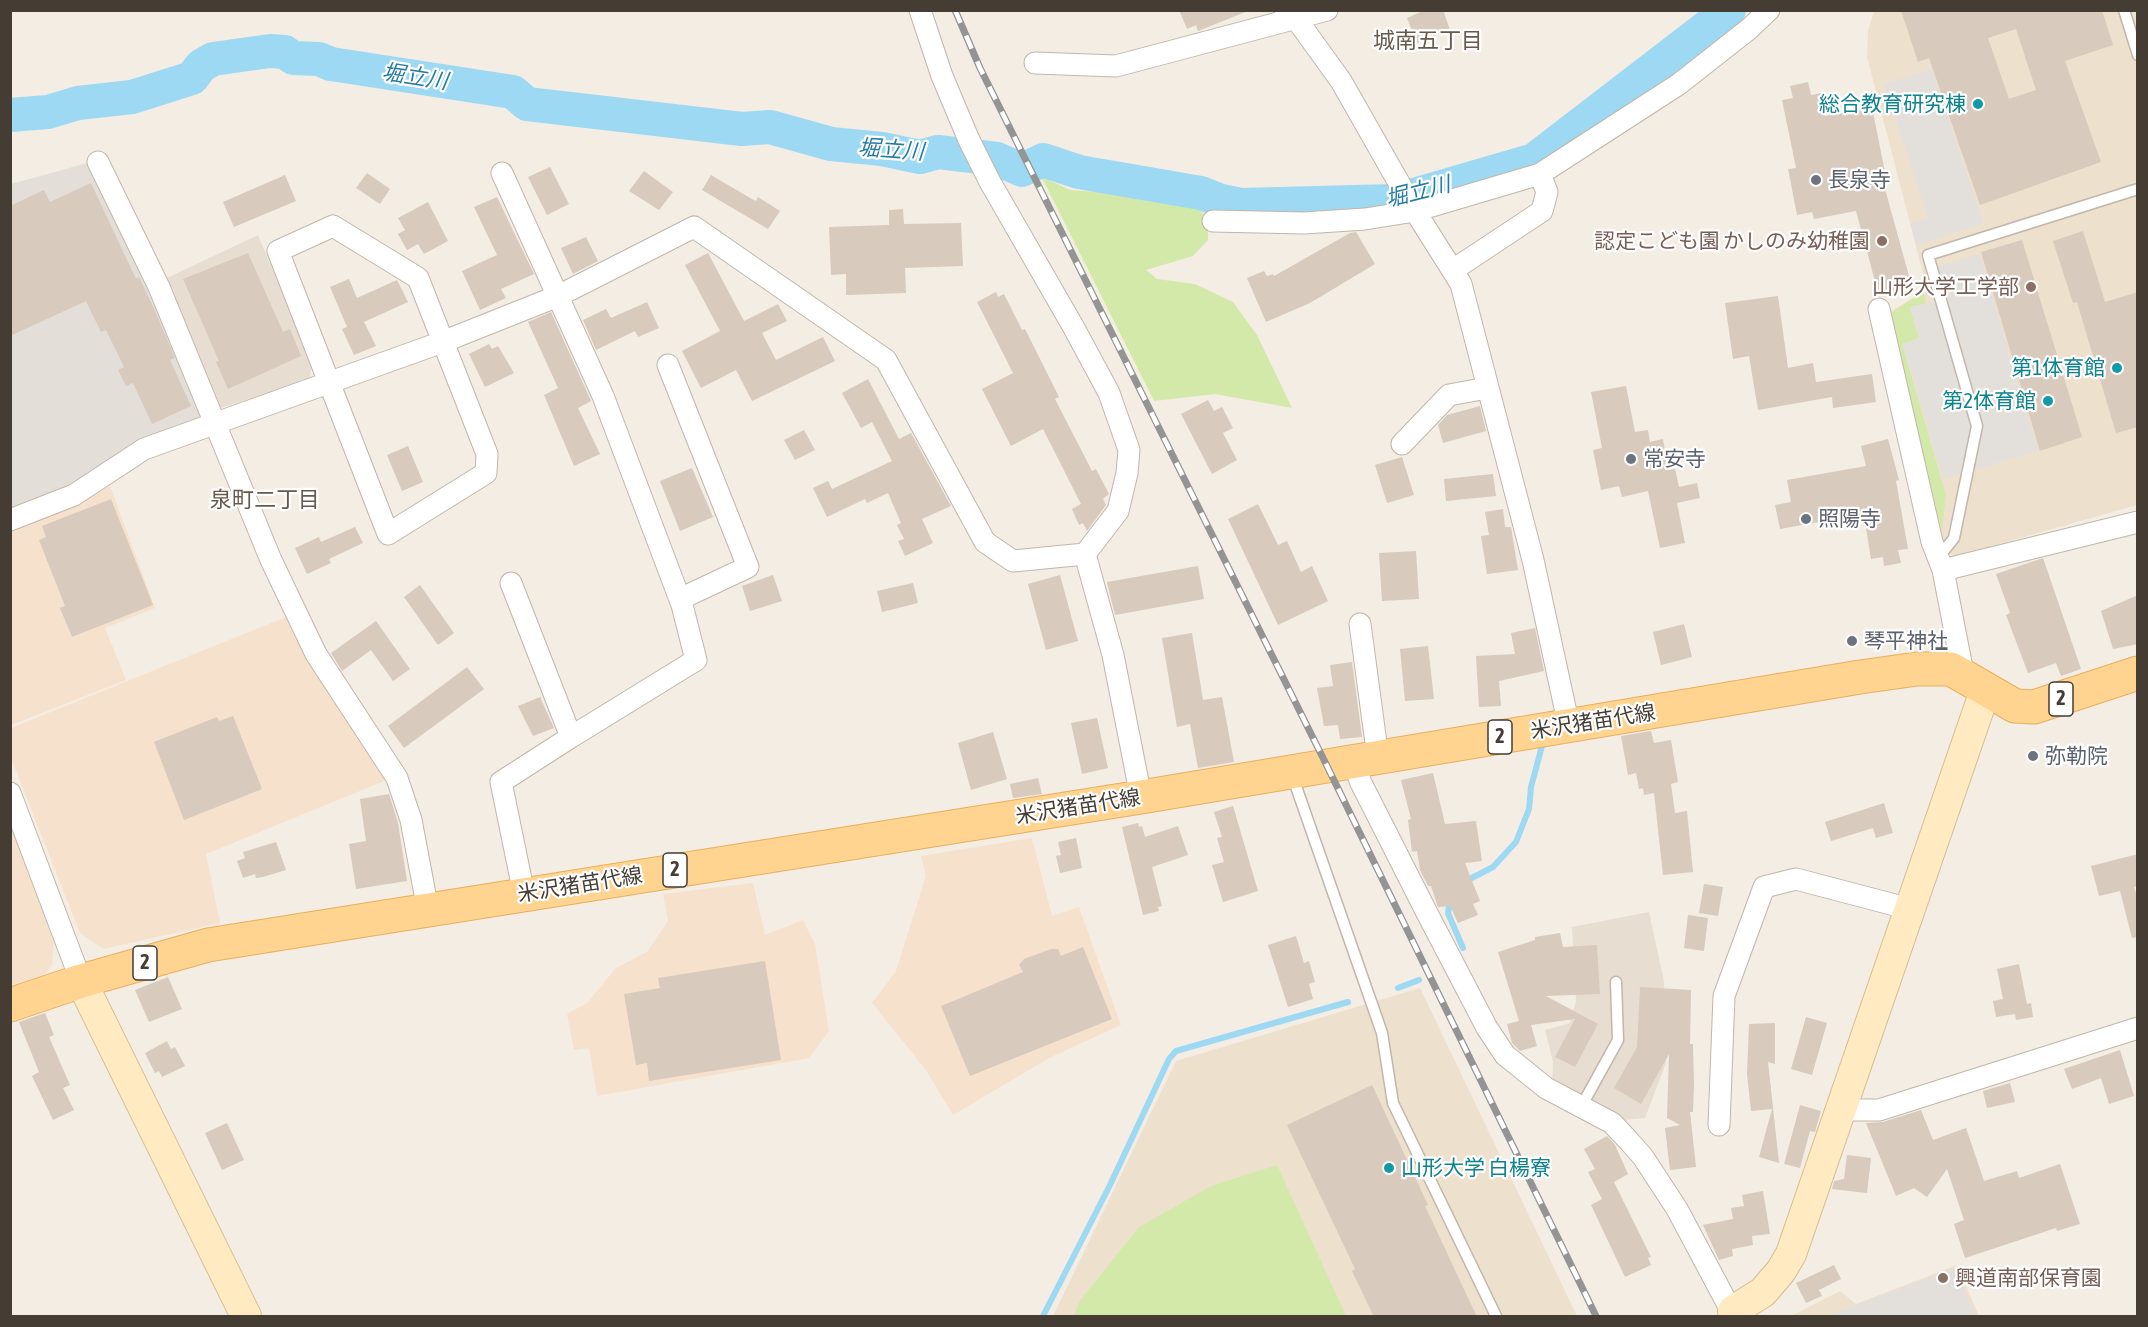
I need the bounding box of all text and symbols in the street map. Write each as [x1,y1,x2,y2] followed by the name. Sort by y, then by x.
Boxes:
[1373,28,1483,54] district label: 城南五丁目
[380,59,450,95] water label: 堀立川
[1819,91,1966,117] place label: 総合教育研究棟
[1971,97,1985,111] marker: 総合教育研究棟
[857,135,925,165] water label: 堀立川
[1828,167,1891,193] place label: 長泉寺
[1383,171,1453,213] water label: 堀立川
[1809,173,1823,187] marker: 長泉寺
[1594,228,1870,254] place label: 認定こども園 かしのみ幼稚園
[1875,234,1889,248] marker: 認定こども園 かしのみ幼稚園
[1872,274,2019,300] place label: 山形大学工学部
[2024,280,2038,294] marker: 山形大学工学部
[2011,355,2105,381] place label: 第1体育館
[2110,361,2124,375] marker: 第1体育館
[1942,388,2036,414] place label: 第2体育館
[2041,394,2055,408] marker: 第2体育館
[1643,446,1706,472] place label: 常安寺
[1624,452,1638,466] marker: 常安寺
[210,487,320,513] district label: 泉町二丁目
[1818,506,1881,532] place label: 照陽寺
[1799,512,1813,526] marker: 照陽寺
[1864,628,1948,654] place label: 琴平神社
[1845,634,1859,648] marker: 琴平神社
[2049,682,2073,716] road number: 2
[1529,700,1657,744] street label: 米沢猪苗代線
[1488,720,1512,754] road number: 2
[2045,743,2108,769] place label: 弥勒院
[2026,749,2040,763] marker: 弥勒院
[1014,785,1142,829] street label: 米沢猪苗代線
[663,853,687,887] road number: 2
[516,863,644,907] street label: 米沢猪苗代線
[133,946,157,980] road number: 2
[1401,1155,1551,1181] place label: 山形大学 白楊寮
[1382,1161,1396,1175] marker: 山形大学 白楊寮
[1955,1265,2102,1291] place label: 興道南部保育園
[1936,1271,1950,1285] marker: 興道南部保育園

